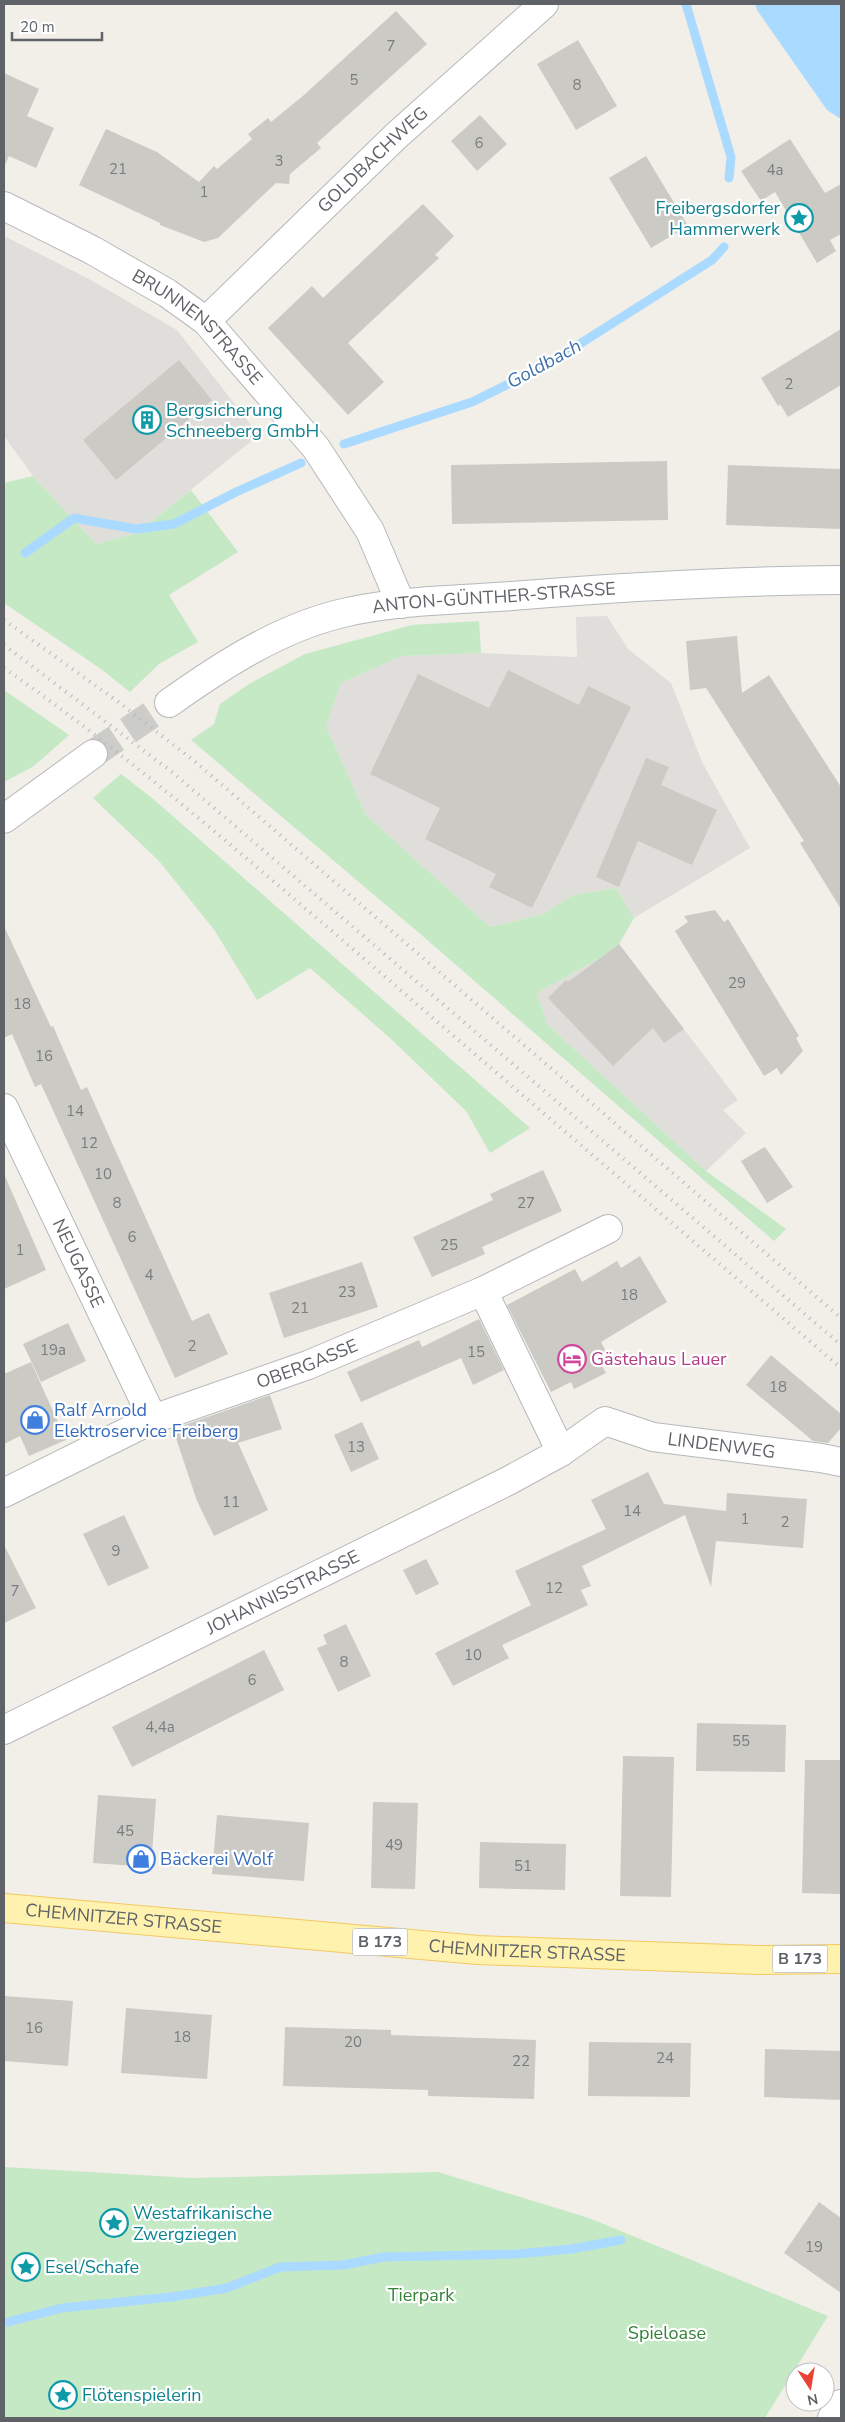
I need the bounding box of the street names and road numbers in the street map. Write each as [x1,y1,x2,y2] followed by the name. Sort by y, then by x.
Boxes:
[312,101,433,218] street label: GOLDBACHWEG
[128,264,268,390] street label: BRUNNENSTRASSE
[371,576,616,619] street label: ANTON-GÜNTHER-STRASSE
[47,1215,110,1311] street label: NEUGASSE
[253,1333,362,1394] street label: OBERGASSE
[666,1427,777,1464] street label: LINDENWEG
[201,1544,363,1641] street label: JOHANNISSTRASSE
[24,1898,223,1939] street label: CHEMNITZER STRASSE
[352,1928,408,1955] road number: B 173
[428,1934,626,1967] street label: CHEMNITZER STRASSE
[772,1946,828,1972] road number: B 173

